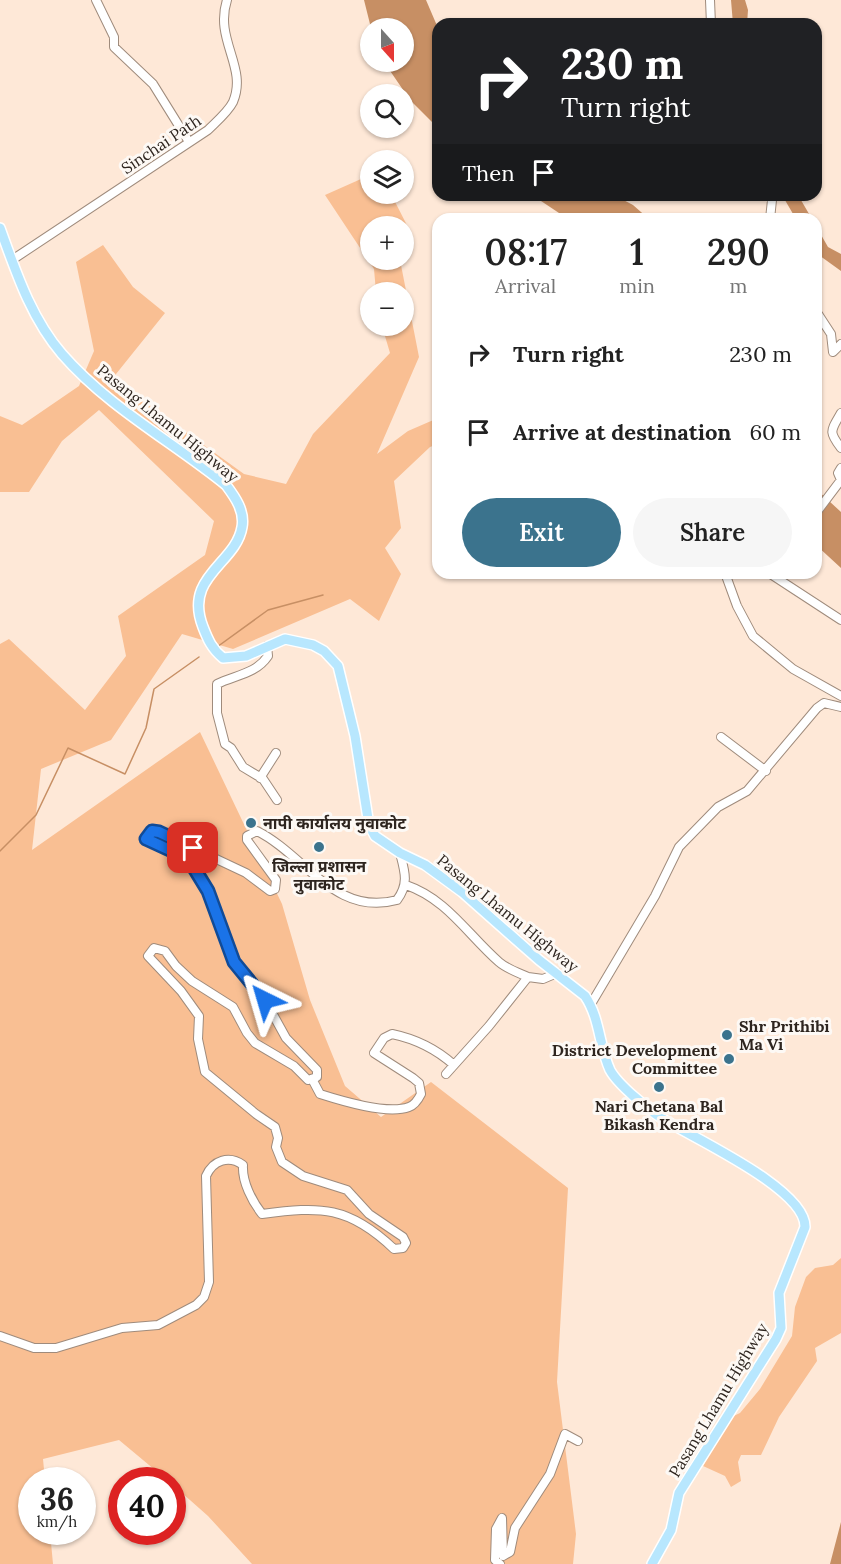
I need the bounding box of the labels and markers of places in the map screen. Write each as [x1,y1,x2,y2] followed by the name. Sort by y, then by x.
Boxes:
[263,813,407,834] place label: नापी कार्यालय नुवाकोट
[244,816,258,830] marker: नापी कार्यालय नुवाकोट
[167,822,218,873] pin
[312,840,326,854] marker: जिल्ला प्रशासन नुवाकोट
[272,856,367,895] place label: जिल्ला प्रशासन नुवाकोट
[739,1016,830,1054] place label: Shr Prithibi Ma Vi
[720,1028,734,1042] marker: Shr Prithibi Ma Vi
[552,1040,717,1078] place label: District Development Committee
[722,1052,736,1066] marker: District Development Committee
[652,1080,666,1094] marker: Nari Chetana Bal Bikash Kendra
[595,1096,723,1134] place label: Nari Chetana Bal Bikash Kendra

